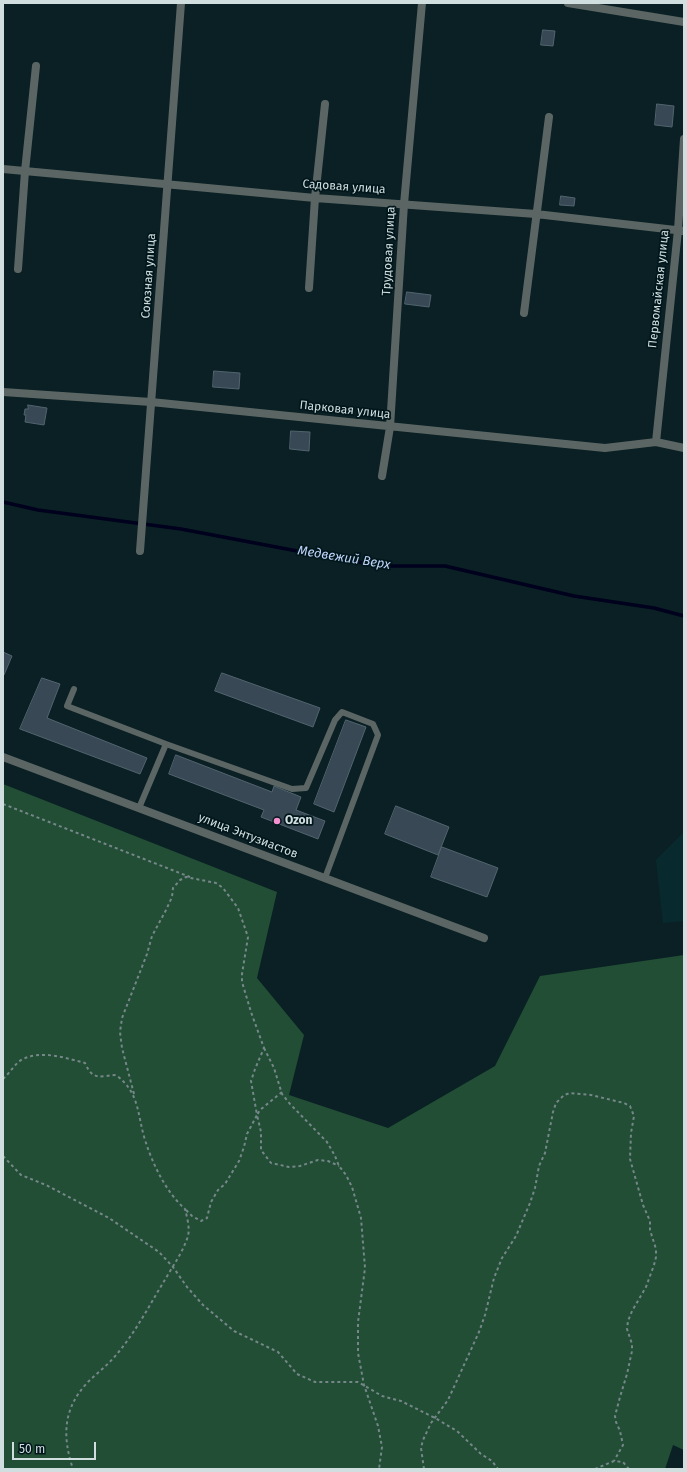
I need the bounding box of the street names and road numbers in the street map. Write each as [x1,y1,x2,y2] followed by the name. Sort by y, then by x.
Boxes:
[302,177,386,197] street label: Садовая улица
[379,206,399,296] street label: Трудовая улица
[646,229,672,349] street label: Первомайская улица
[139,233,159,319] street label: Союзная улица
[299,398,391,422] street label: Парковая улица
[196,810,300,862] street label: улица Энтузиастов

